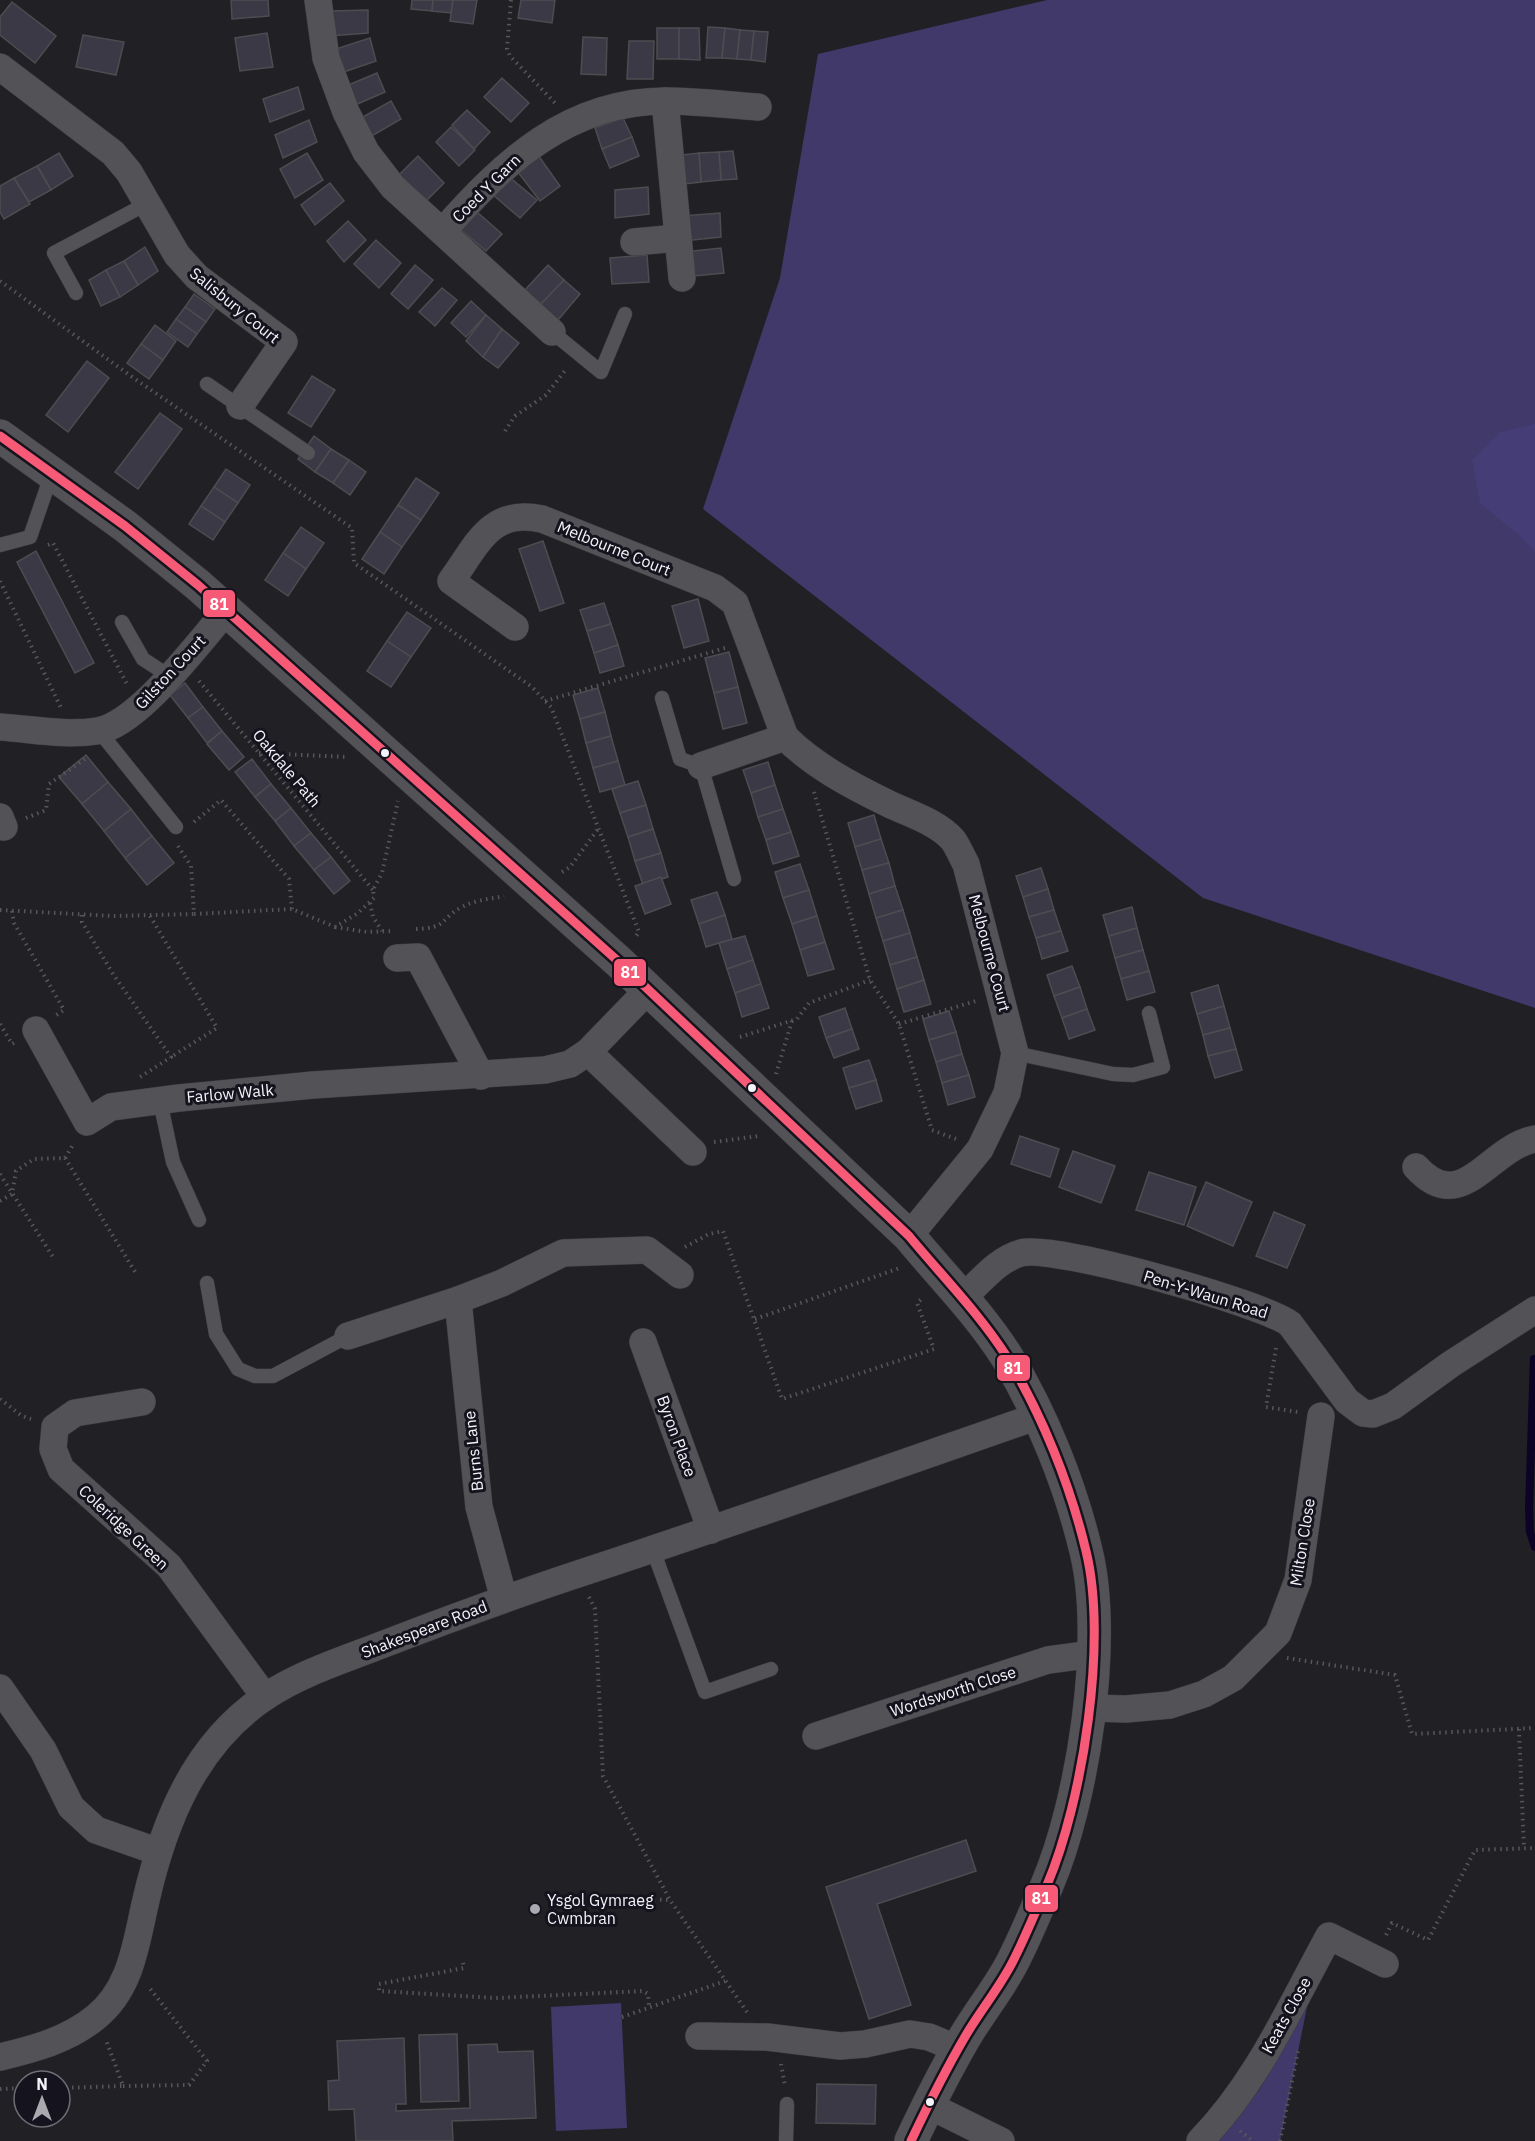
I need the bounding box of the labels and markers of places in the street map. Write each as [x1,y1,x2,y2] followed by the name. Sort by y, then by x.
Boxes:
[379,747,391,759] unlabelled marker
[746,1082,758,1094] unlabelled marker
[547,1890,654,1928] place label: Ysgol Gymraeg Cwmbran
[528,1902,542,1916] marker: Ysgol Gymraeg Cwmbran
[924,2096,936,2108] unlabelled marker

